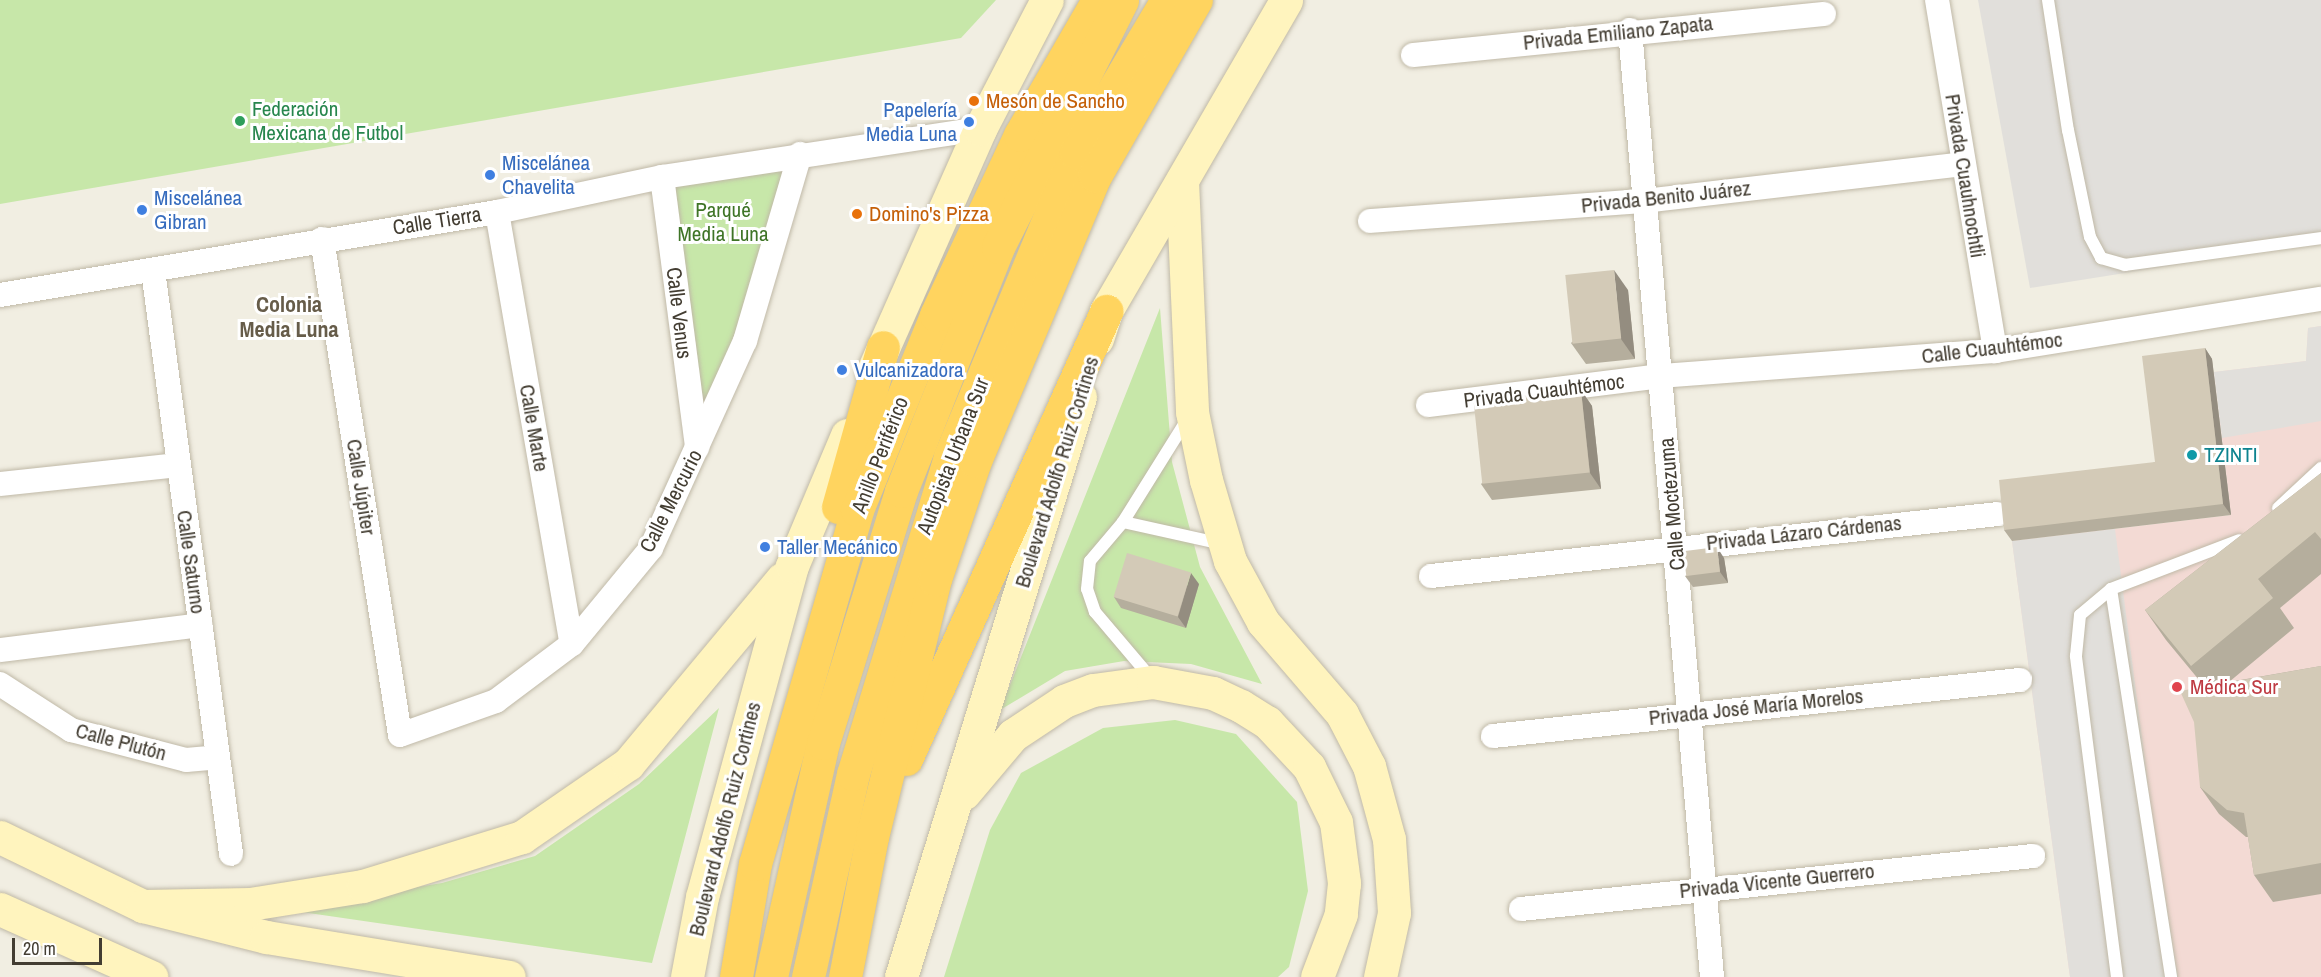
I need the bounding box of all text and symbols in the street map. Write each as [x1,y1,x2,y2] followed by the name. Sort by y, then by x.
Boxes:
[1522,11,1714,55] street label: Privada Emiliano Zapata
[986,88,1125,114] place label: Mesón de Sancho
[1940,92,1990,260] street label: Privada Cuauhnochtli
[967,94,981,108] marker: Mesón de Sancho
[252,96,403,146] place label: Federación Mexicana de Futbol
[866,97,957,147] place label: Papelería Media Luna
[233,114,247,128] marker: Federación Mexicana de Futbol
[962,115,976,129] marker: Papelería Media Luna
[502,150,590,200] place label: Miscelánea Chavelita
[483,168,497,182] marker: Miscelánea Chavelita
[1580,176,1752,218] street label: Privada Benito Juárez
[154,185,242,235] place label: Miscelánea Gibran
[678,197,768,247] park label: Parqué Media Luna
[869,201,989,227] place label: Domino's Pizza
[391,202,483,240] street label: Calle Tierra
[135,203,149,217] marker: Miscelánea Gibran
[850,207,864,221] marker: Domino's Pizza
[661,266,697,360] street label: Calle Venus
[239,291,339,342] district label: Colonia Media Luna
[1920,327,2064,369] street label: Calle Cuauhtémoc
[1010,353,1104,591] street label: Boulevard Adolfo Ruiz Cortines
[854,357,963,383] place label: Vulcanizadora
[835,363,849,377] marker: Vulcanizadora
[1462,369,1626,413] street label: Privada Cuauhtémoc
[912,374,994,538] street label: Autopista Urbana Sur
[514,382,554,474] street label: Calle Marte
[846,393,914,517] street label: Anillo Periférico
[341,437,381,537] street label: Calle Júpiter
[1654,437,1690,571] street label: Calle Moctezuma
[2204,442,2258,468] place label: TZINTI
[634,445,708,557] street label: Calle Mercurio
[2185,448,2199,462] marker: TZINTI
[171,509,211,615] street label: Calle Saturno
[1705,510,1903,556] street label: Privada Lázaro Cárdenas
[777,534,898,560] place label: Taller Mecánico
[758,540,772,554] marker: Taller Mecánico
[2190,674,2278,700] place label: Médica Sur
[2168,678,2186,696] marker: Médica Sur
[1648,683,1864,731] street label: Privada José María Morelos
[684,699,766,939] street label: Boulevard Adolfo Ruiz Cortines
[73,718,169,766] street label: Calle Plutón
[1678,858,1876,904] street label: Privada Vicente Guerrero
[15,926,105,964] scale bar
[23,936,56,961] text: 20 m

